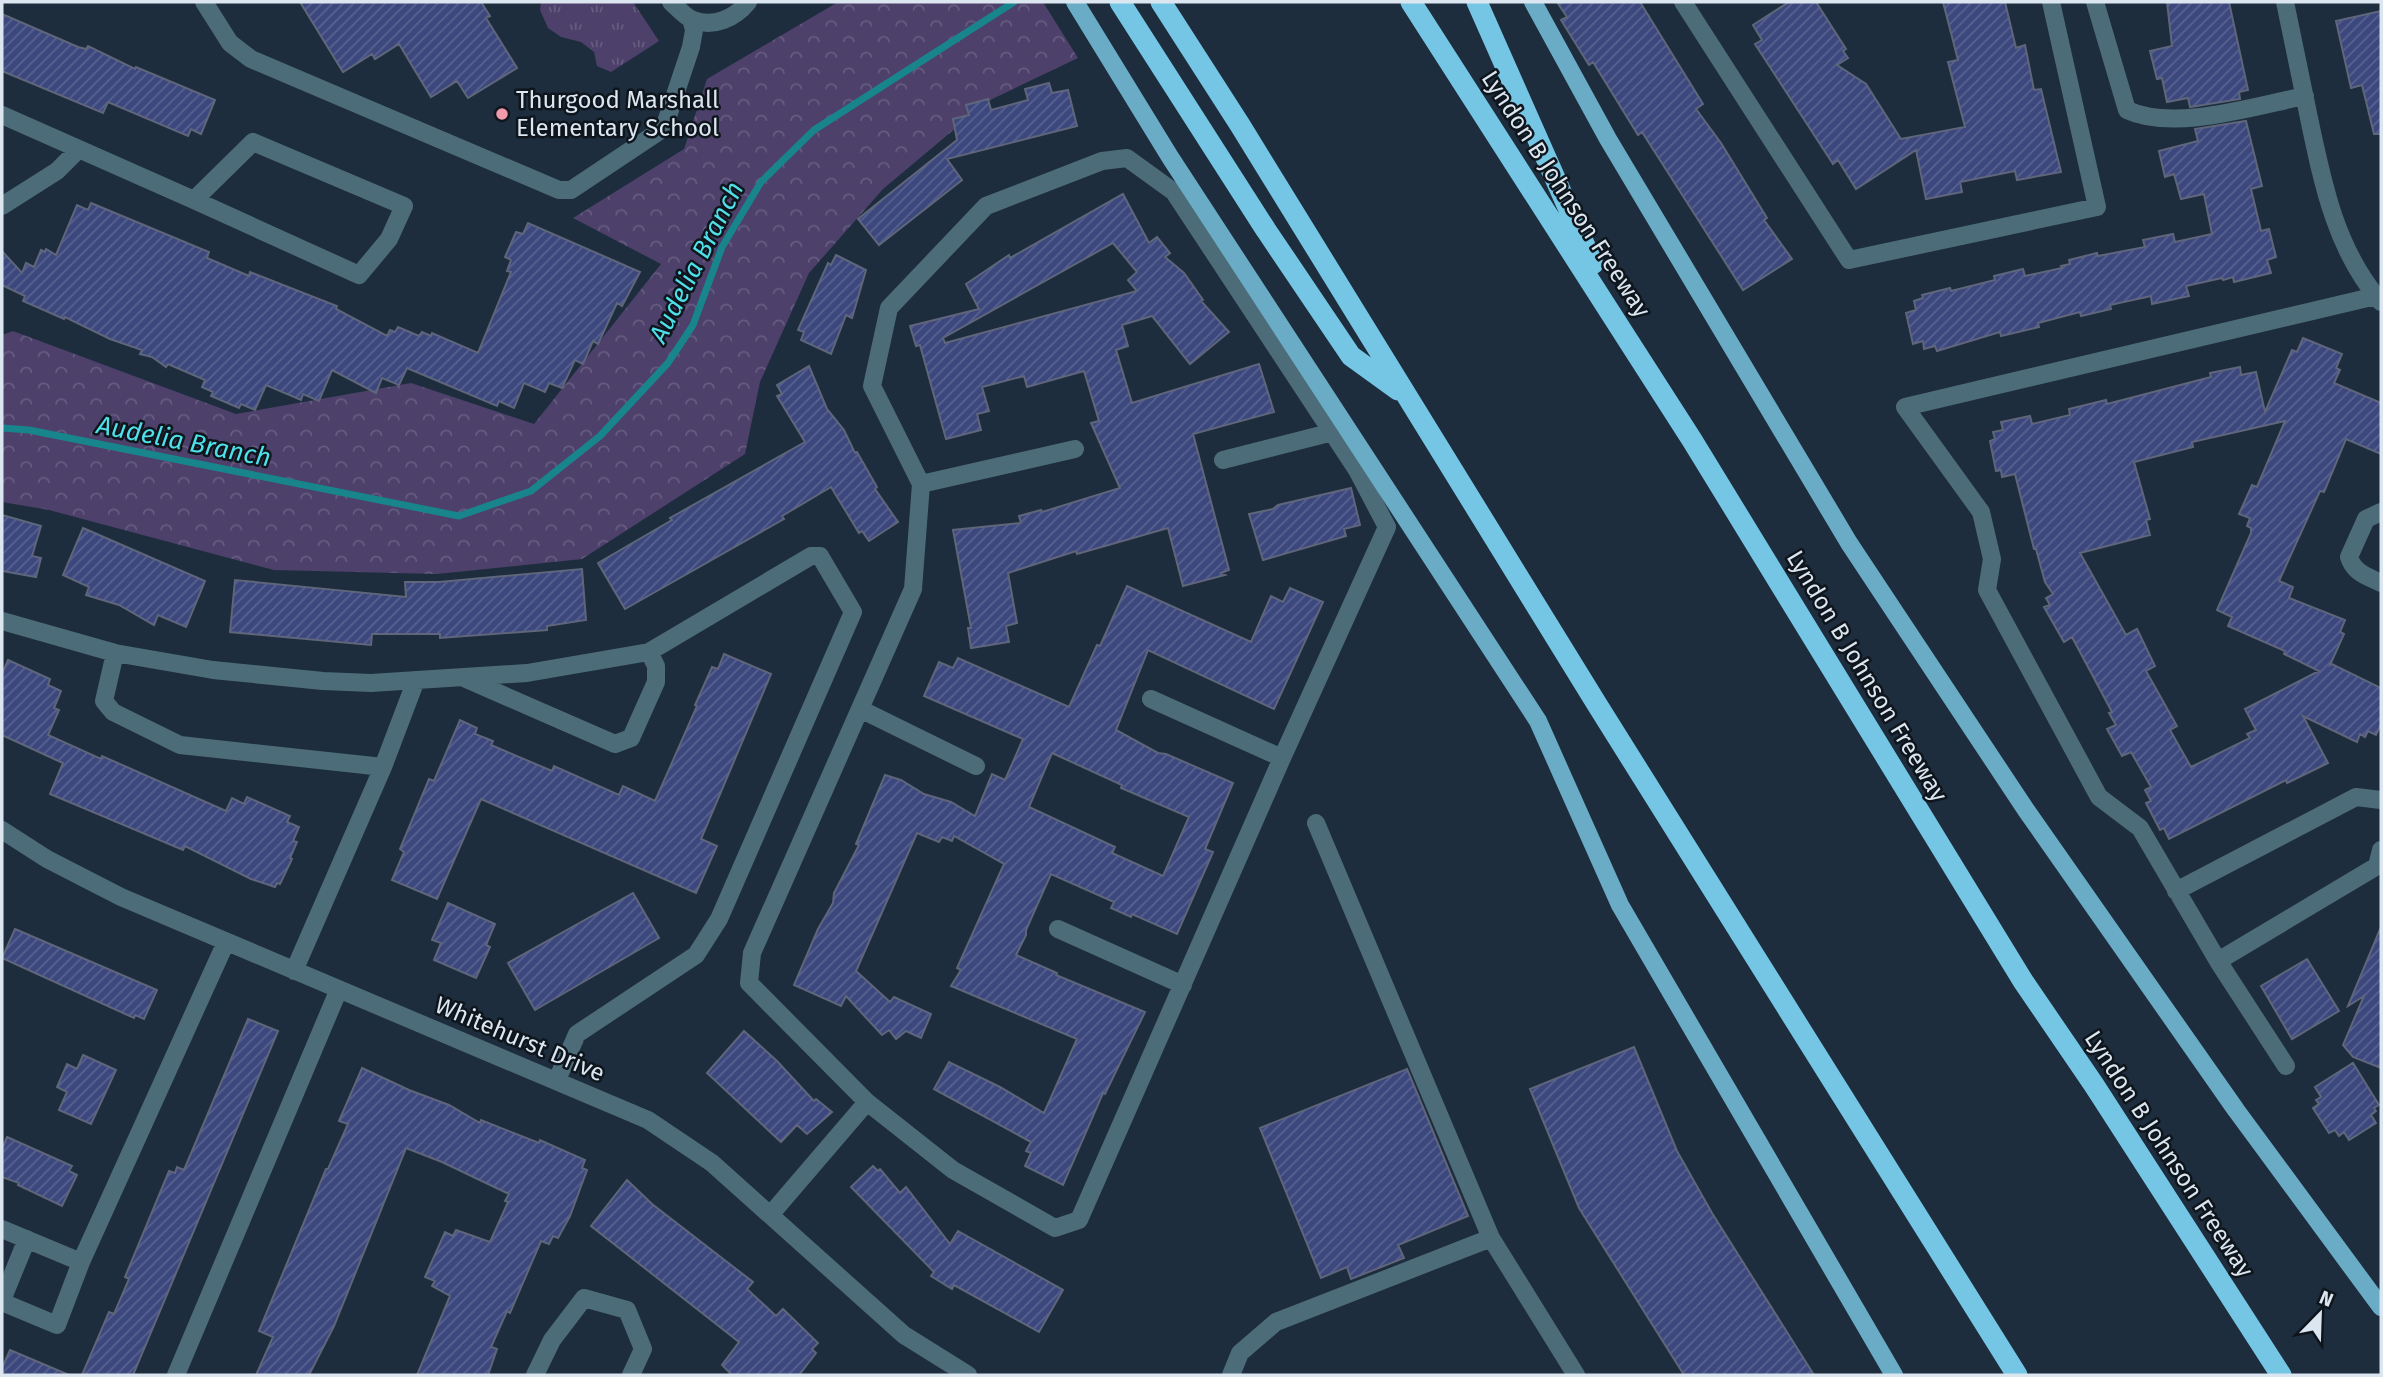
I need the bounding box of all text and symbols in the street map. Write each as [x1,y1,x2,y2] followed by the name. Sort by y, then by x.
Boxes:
[1476,66,1656,323] street label: Lyndon B Johnson Freeway
[516,86,719,142] place label: Thurgood Marshall Elementary School
[494,106,510,122] marker: Thurgood Marshall Elementary School
[642,176,750,349] water label: Audelia Branch
[93,409,274,474] water label: Audelia Branch
[1781,545,1953,807] street label: Lyndon B Johnson Freeway
[431,991,609,1087] street label: Whitehurst Drive
[2079,1026,2259,1283] street label: Lyndon B Johnson Freeway
[2285,1279,2355,1349] north arrow
[2316,1286,2337,1312] text: N

